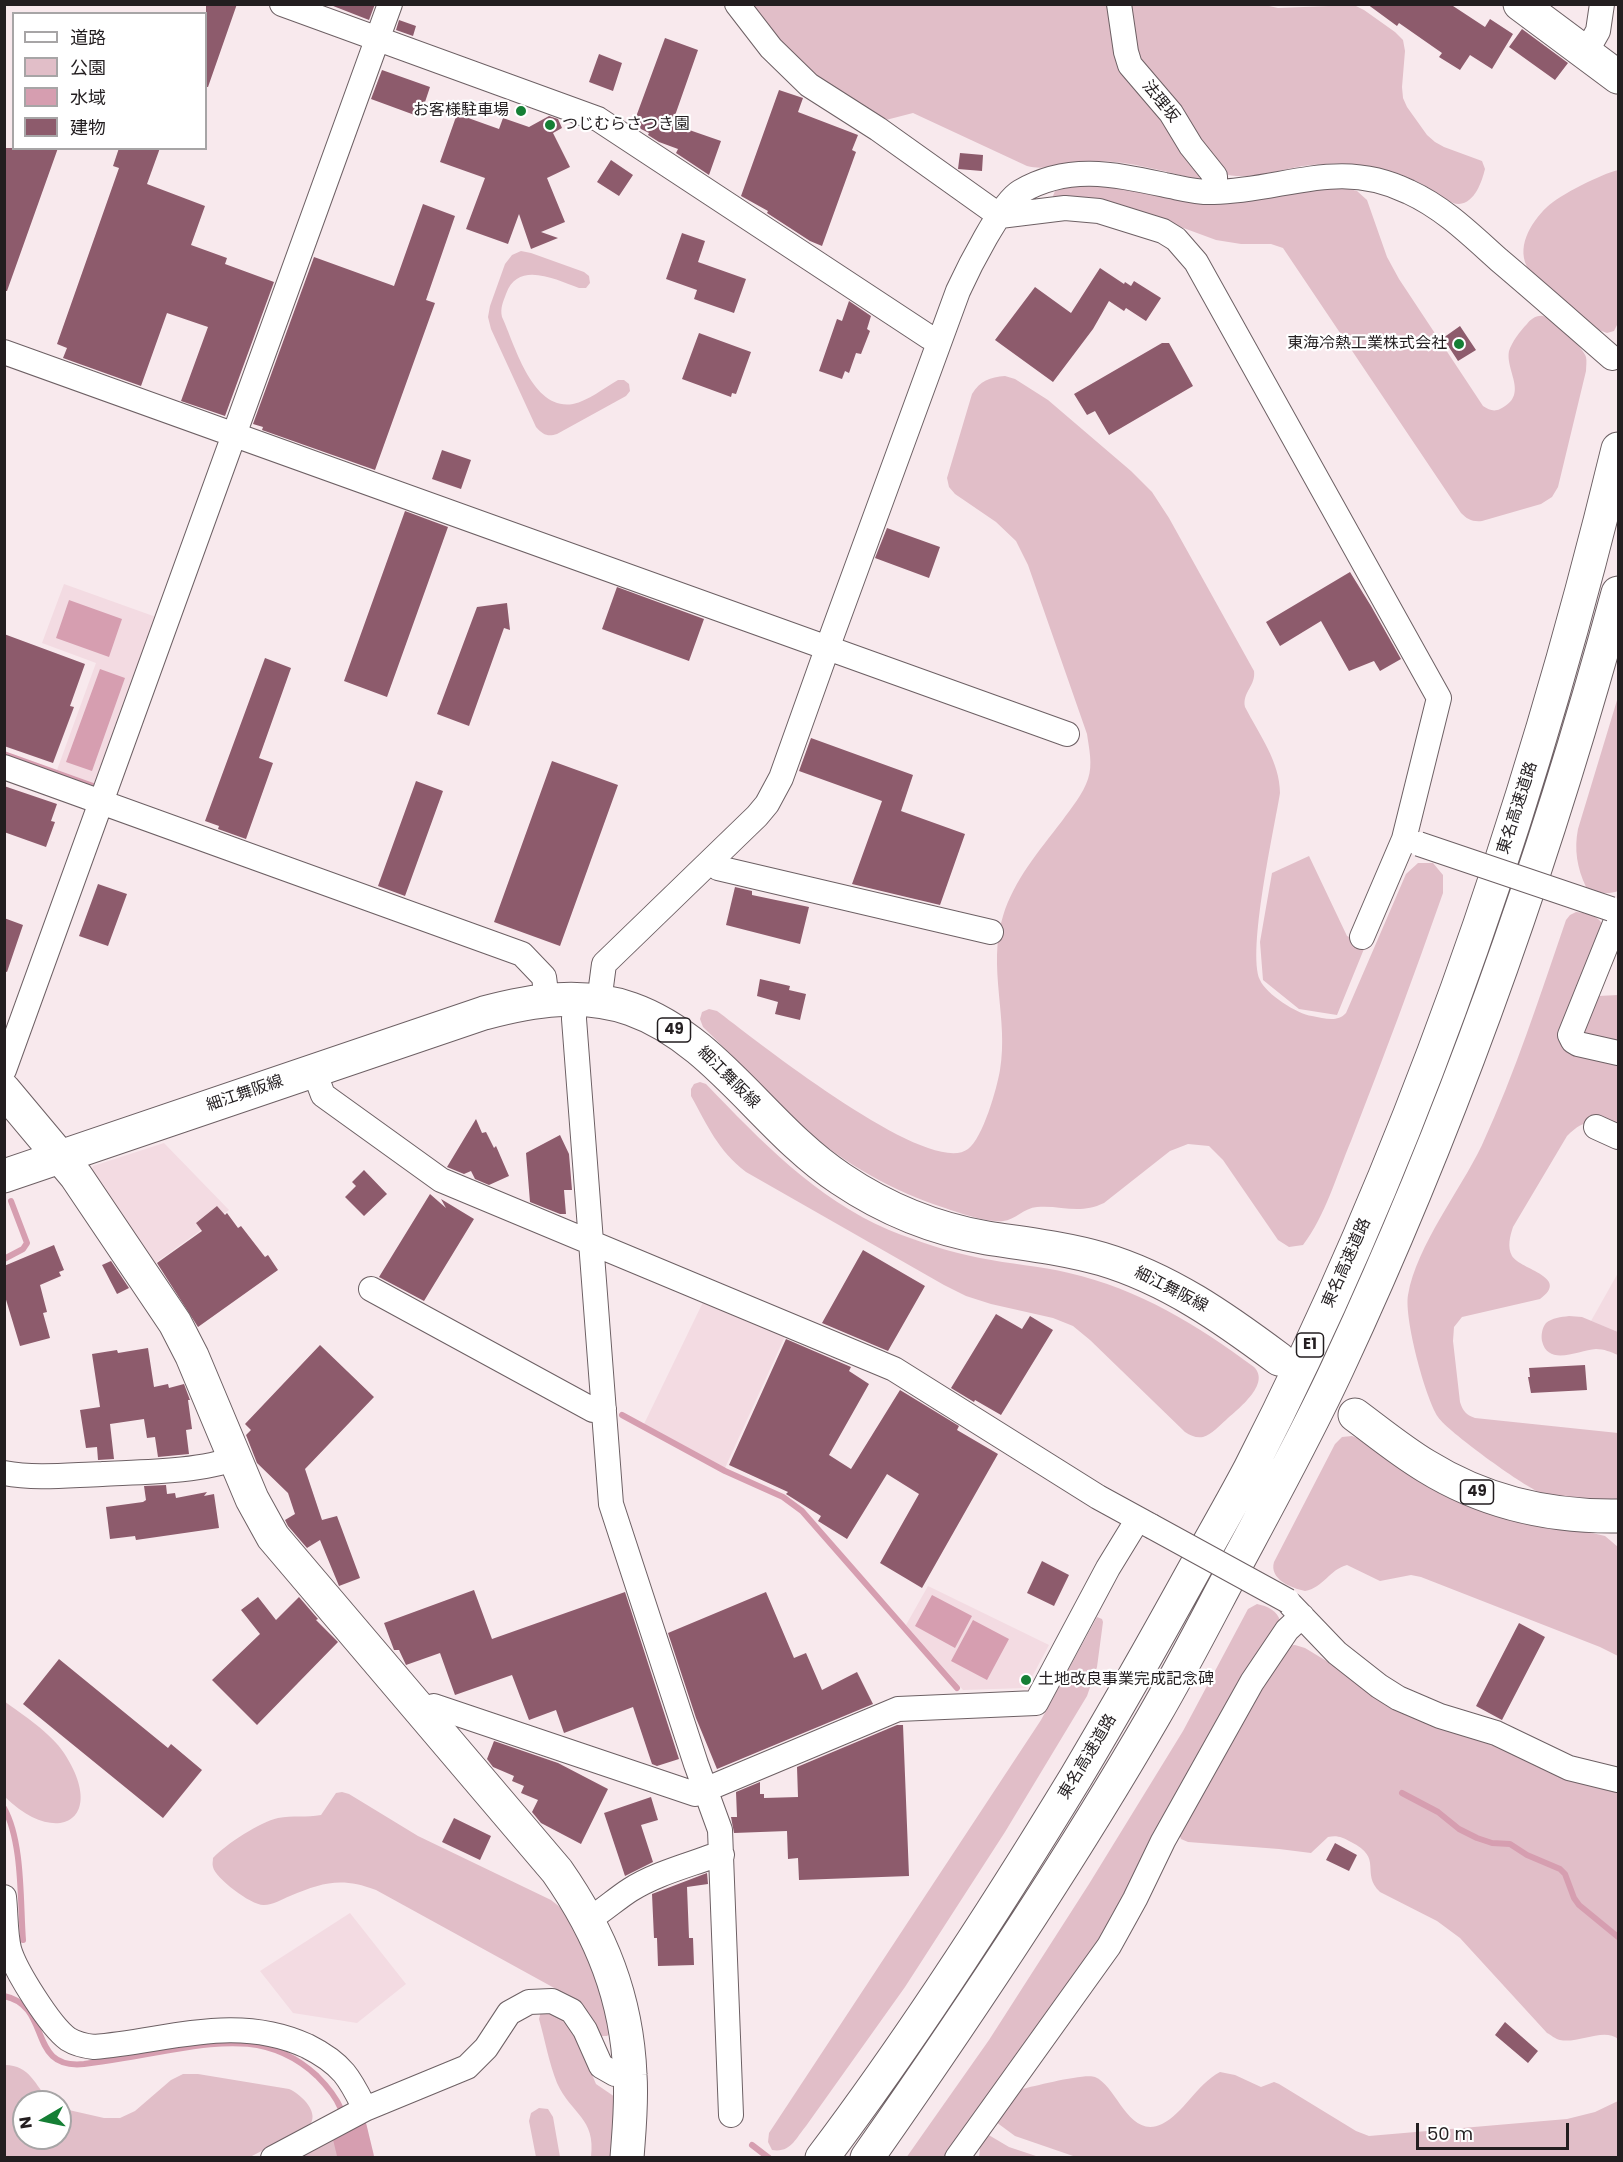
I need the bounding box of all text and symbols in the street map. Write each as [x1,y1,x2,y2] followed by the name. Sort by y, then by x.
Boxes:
[12,12,207,150] legend
[70,25,106,50] text: 道路
[70,55,106,80] text: 公園
[1137,77,1183,127] street label: 法理坂
[70,85,106,110] text: 水域
[413,101,509,121] place label: お客様駐車場
[514,104,528,118] marker: お客様駐車場
[70,115,106,140] text: 建物
[562,115,690,135] place label: つじむらさつき園
[543,118,557,132] marker: つじむらさつき園
[1287,334,1447,354] place label: 東海冷熱工業株式会社
[1452,337,1466,351] marker: 東海冷熱工業株式会社
[1494,759,1542,857] street label: 東名高速道路
[658,1018,690,1042] road number: 49
[693,1043,763,1113] street label: 細江舞阪線
[204,1072,286,1116] street label: 細江舞阪線
[1319,1215,1375,1311] street label: 東名高速道路
[1131,1263,1211,1317] street label: 細江舞阪線
[1296,1333,1324,1357] road number: E1
[1460,1480,1494,1504] road number: 49
[1038,1670,1214,1690] place label: 土地改良事業完成記念碑
[1019,1673,1033,1687] marker: 土地改良事業完成記念碑
[1055,1711,1121,1803] street label: 東名高速道路
[12,2090,72,2150] north arrow
[1419,2111,1572,2149] scale bar
[13,2115,38,2130] text: N
[1427,2121,1473,2146] text: 50 m

